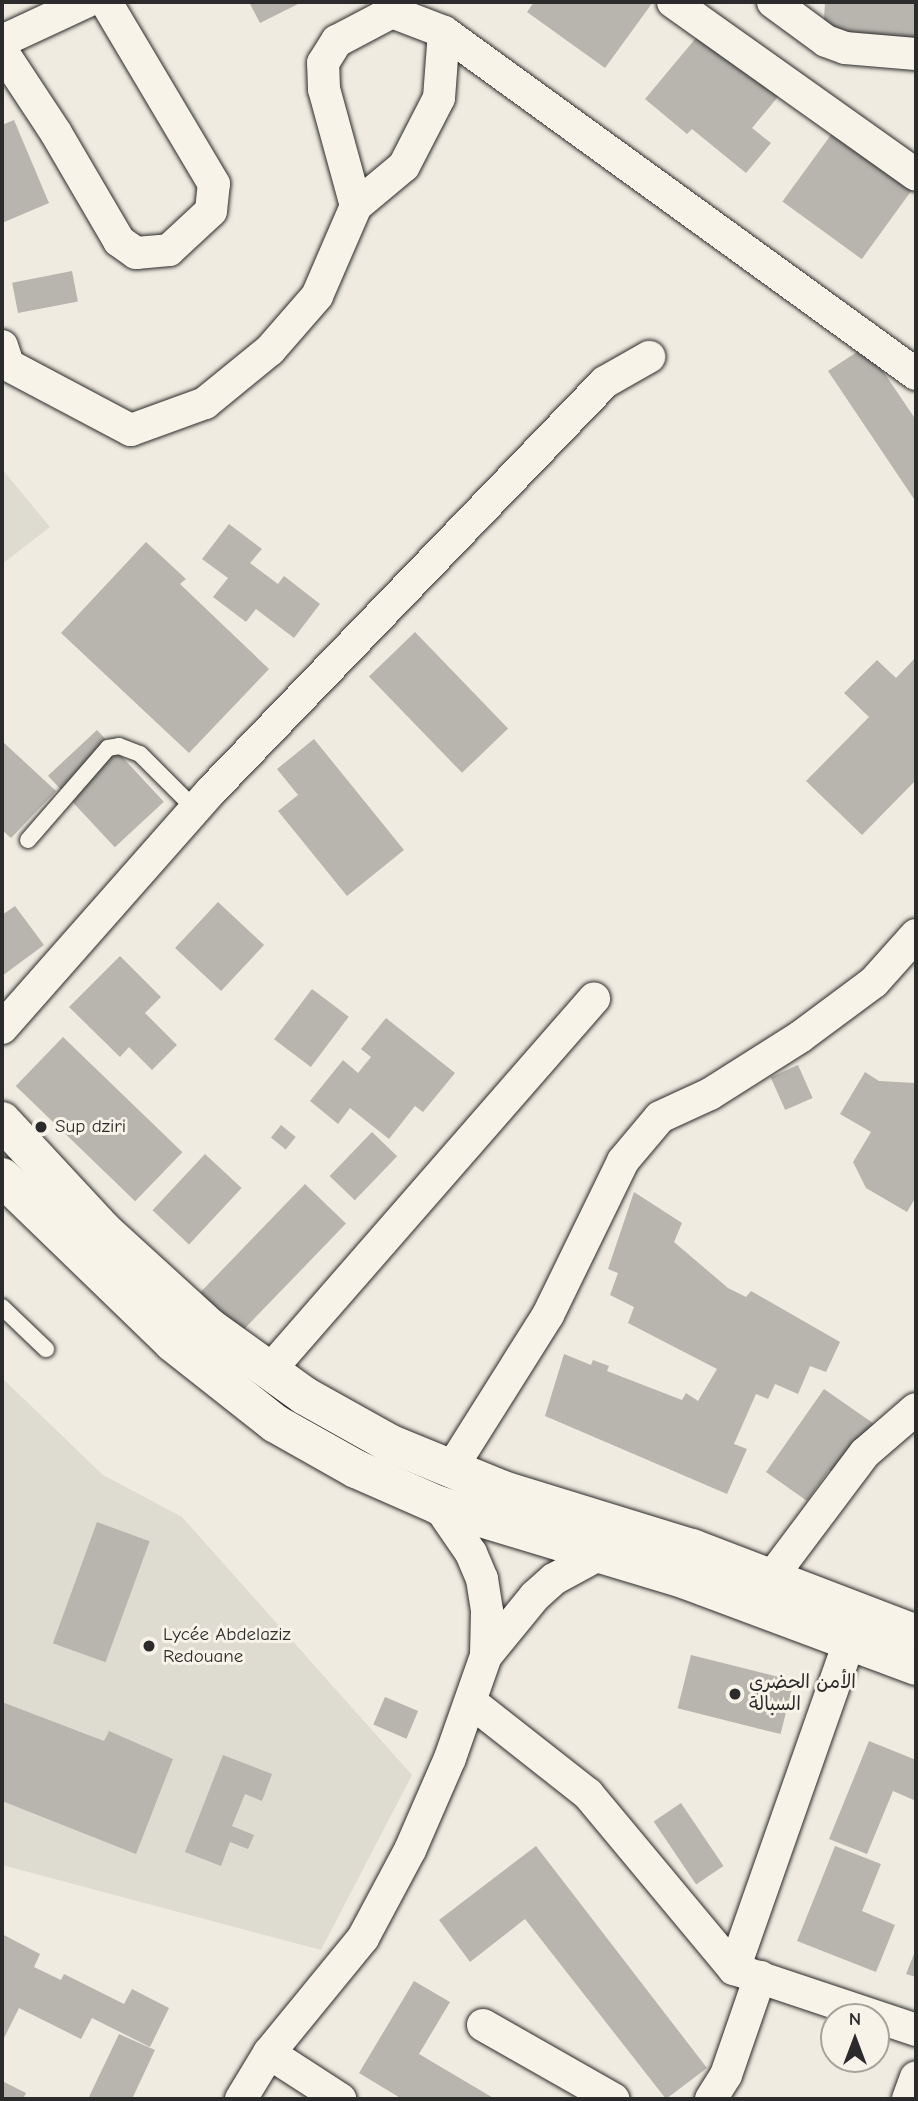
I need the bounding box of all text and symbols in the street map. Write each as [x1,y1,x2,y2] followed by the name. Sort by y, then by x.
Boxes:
[55,1116,126,1138] place label: Sup dziri
[33,1119,49,1135] marker: Sup dziri
[163,1624,291,1668] place label: Lycée Abdelaziz Redouane
[141,1638,157,1654] marker: Lycée Abdelaziz Redouane
[749,1672,856,1716] place label: الأمن الحضري السبالة
[727,1686,743,1702] marker: الأمن الحضري السبالة
[820,2003,890,2073] north arrow
[849,2008,861,2030] text: N

